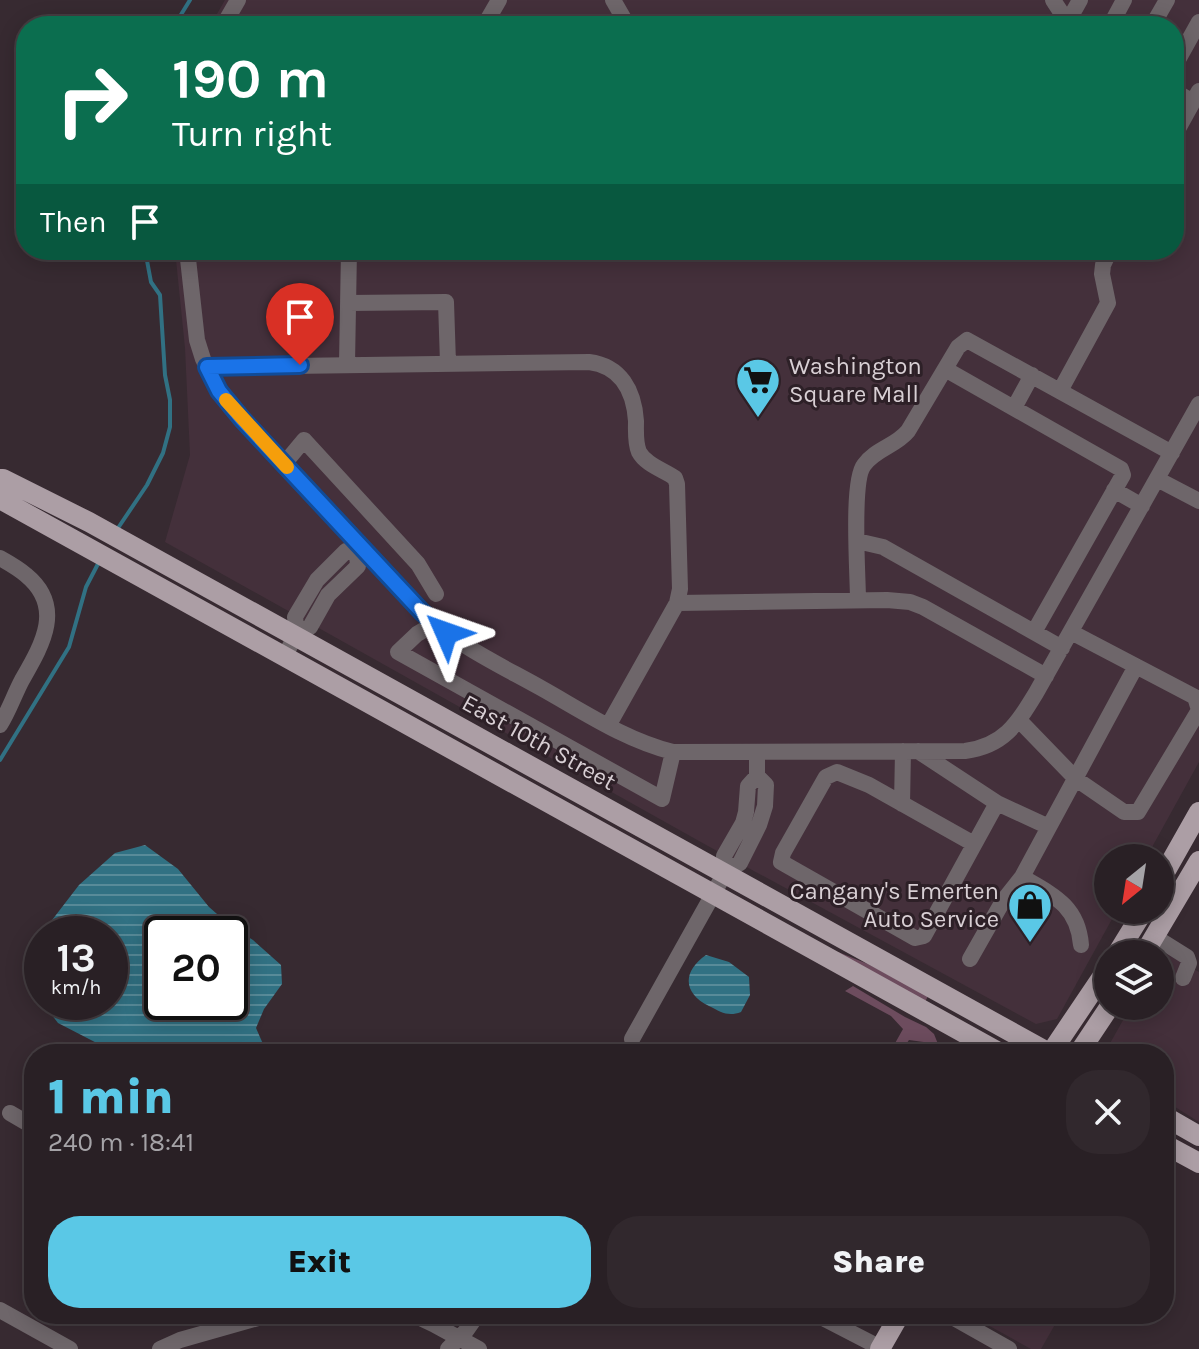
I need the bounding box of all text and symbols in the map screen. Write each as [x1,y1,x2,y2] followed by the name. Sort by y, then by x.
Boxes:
[172,46,329,111] text: 190 m
[40,48,144,152] icon: right
[172,113,332,155] text: Turn right
[123,200,167,244] icon: arrive
[40,204,107,240] text: Then
[266,283,334,365] pin
[278,295,322,339] icon: arrive
[789,352,922,408] place label: Washington Square Mall
[734,356,782,419] supermarket icon: Washington Square Mall
[404,591,488,675] position arrow
[457,688,621,796] street label: East 10th Street
[1094,844,1174,924] north arrow
[1094,844,1174,1020] map controls
[790,877,999,933] place label: Cangany's Emerten Auto Service
[1006,881,1054,944] shop icon: Cangany's Emerten Auto Service
[144,916,248,1020] speed limit sign: 20
[56,934,96,981] text: 13
[1094,940,1174,1020] button: layers
[51,976,101,999] text: km/h
[48,1069,174,1125] text: 1 min
[1066,1070,1150,1154] button: close
[48,1127,194,1158] text: 240 m · 18:41
[48,1216,591,1308] button: Exit
[607,1216,1150,1308] button: Share

